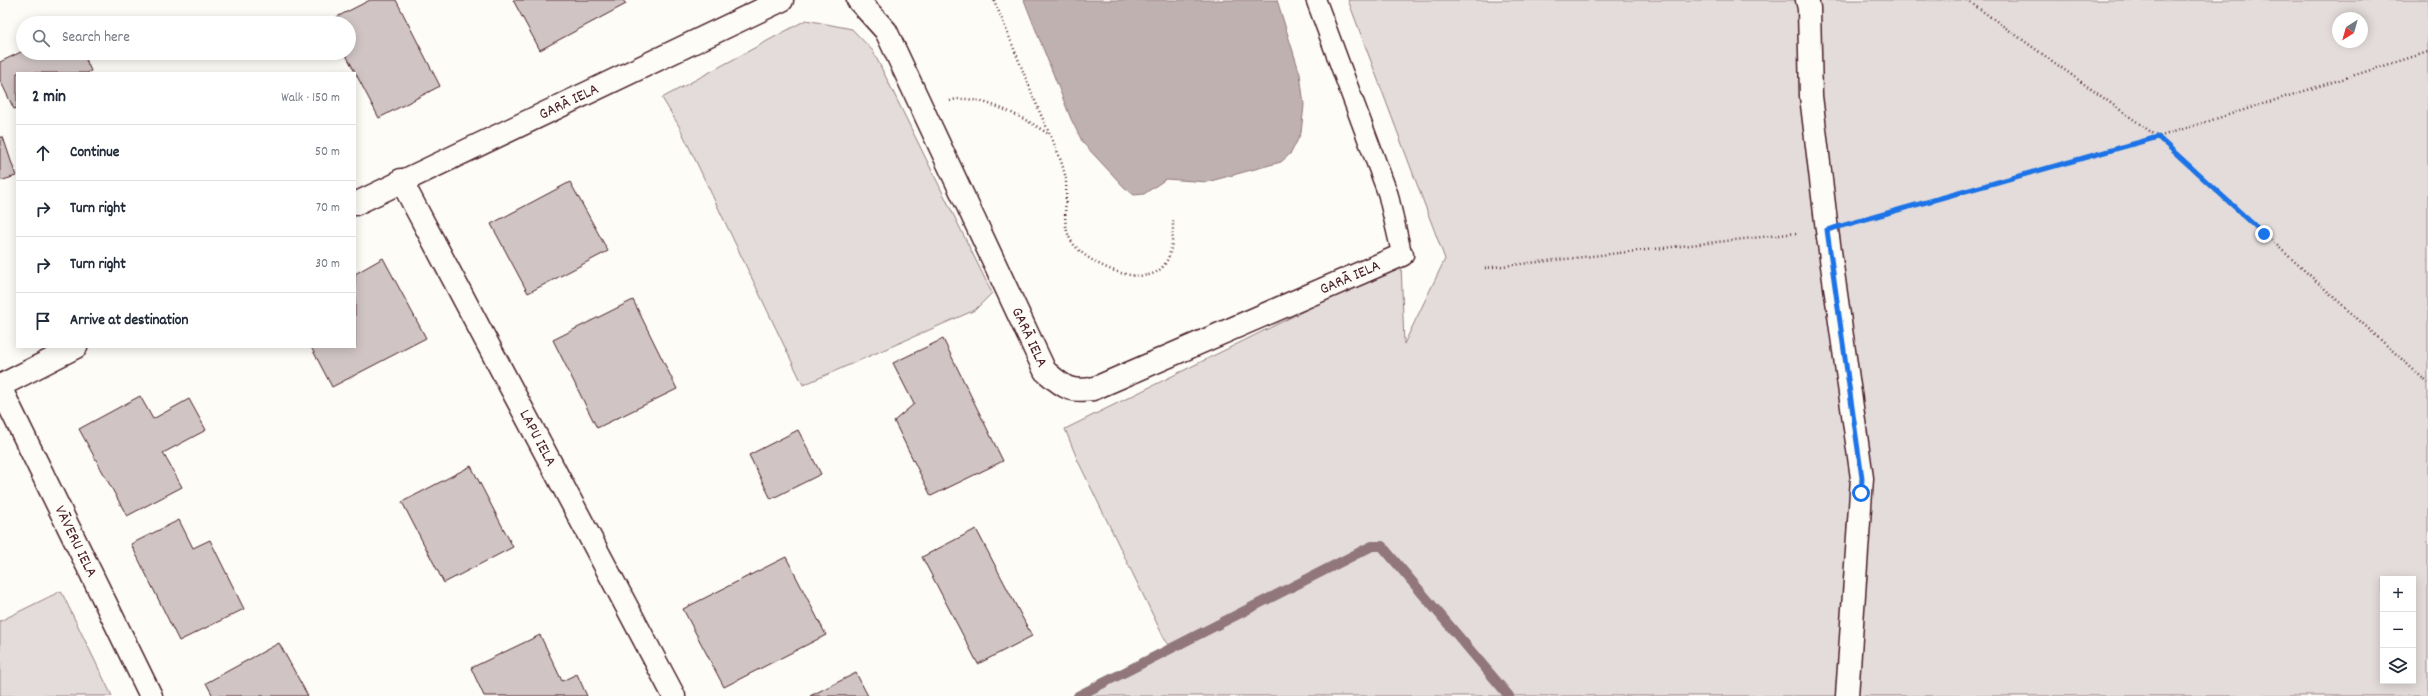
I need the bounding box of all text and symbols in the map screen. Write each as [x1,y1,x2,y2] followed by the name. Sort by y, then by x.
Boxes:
[2332,12,2368,48] north arrow
[16,16,356,60] search box
[30,27,52,49] icon: search
[62,27,130,49] text: Search here
[535,78,603,126] street label: GARĀ IELA
[32,86,66,110] text: 2 min
[281,89,340,108] text: Walk · 150 m
[32,142,54,164] icon: ahead
[70,142,119,164] text: Continue
[315,143,340,162] text: 50 m
[32,198,54,220] icon: right
[70,198,126,220] text: Turn right
[316,199,340,218] text: 70 m
[2255,225,2273,243] route end
[32,254,54,276] icon: right
[70,254,126,276] text: Turn right
[1316,254,1384,301] street label: GARĀ IELA
[315,255,340,274] text: 30 m
[1005,303,1053,372] street label: GARĀ IELA
[32,310,54,332] icon: arrive
[70,310,188,332] text: Arrive at destination
[513,406,562,471] street label: LAPU IELA
[1852,484,1870,502] route start
[48,502,103,582] street label: VĀVERU IELA
[2380,576,2416,684] map controls
[2380,576,2416,612] button: +
[2380,612,2416,648] button: −
[2380,648,2416,684] button: layers

